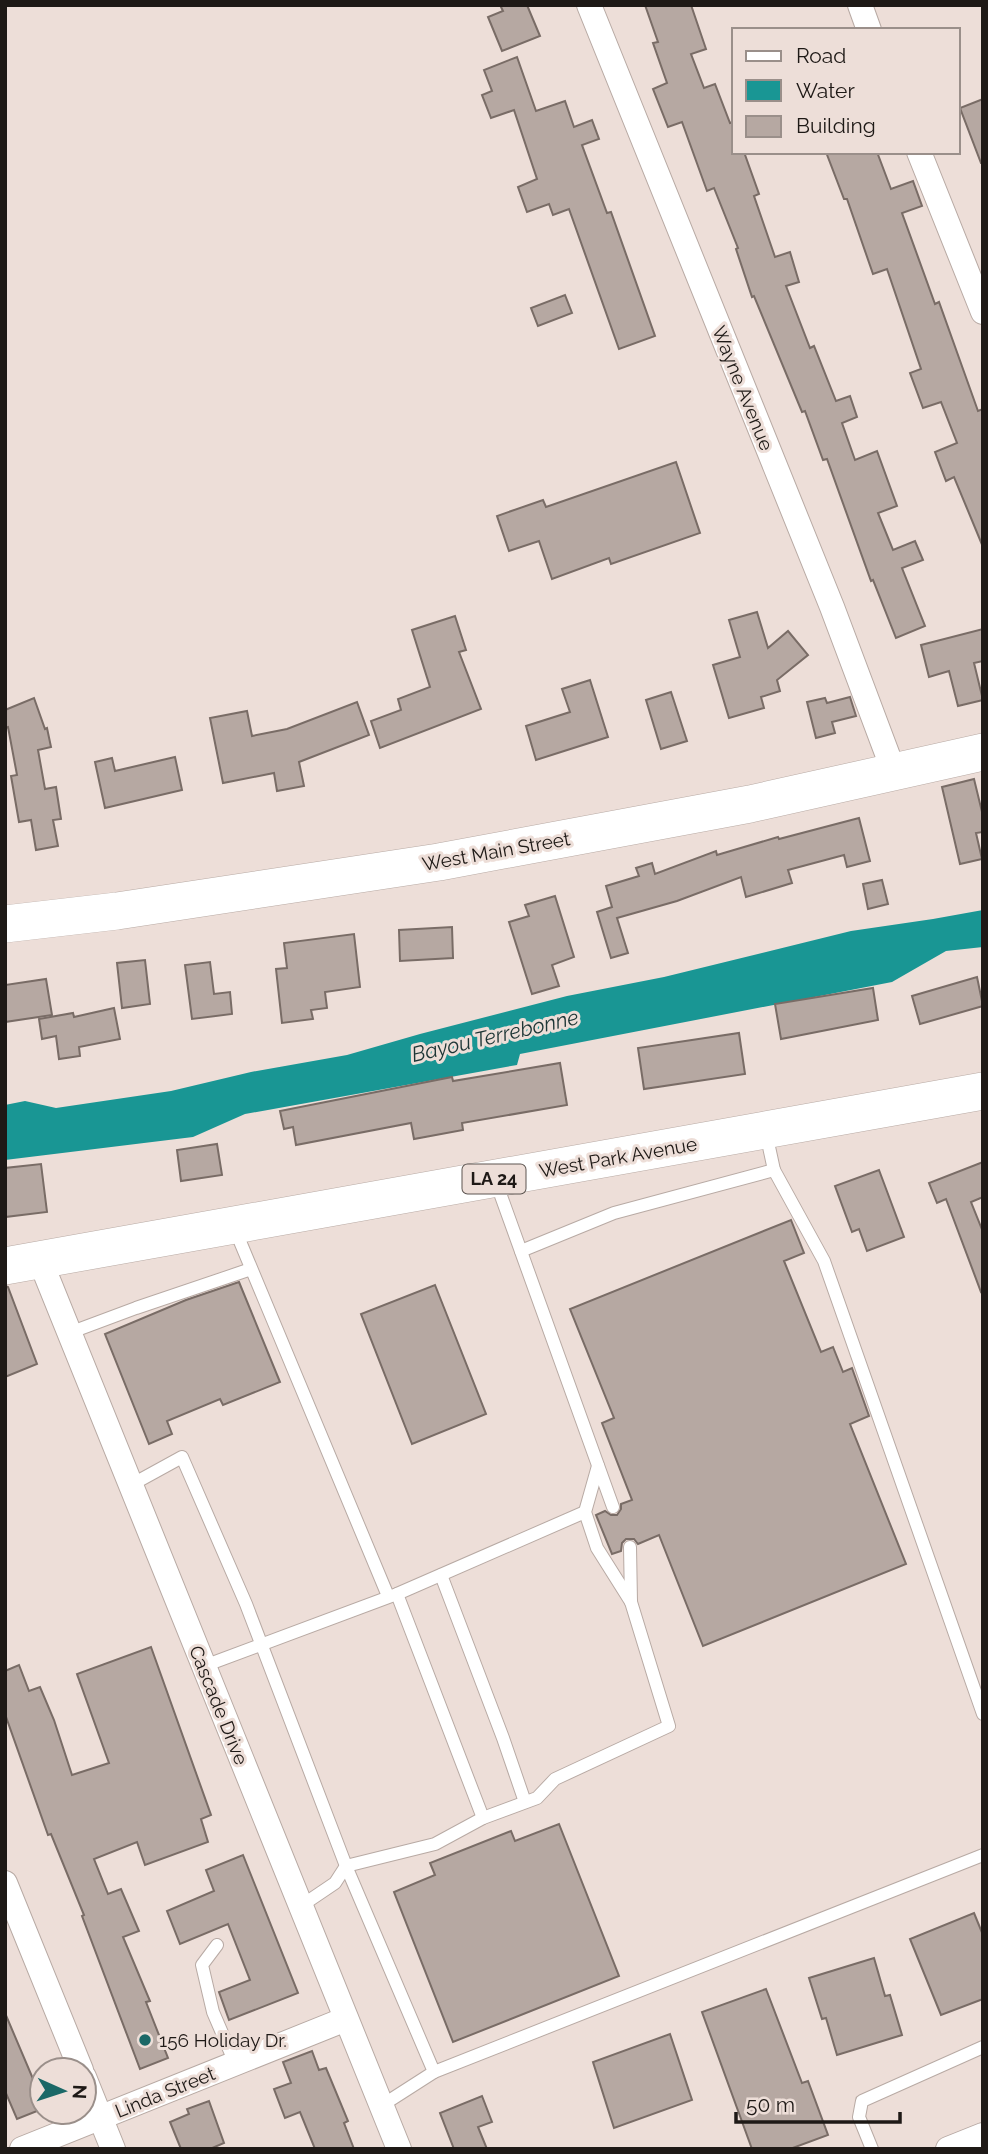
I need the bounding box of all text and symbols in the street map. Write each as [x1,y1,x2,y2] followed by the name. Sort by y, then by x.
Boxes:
[732,28,960,154] legend
[796,43,846,68] text: Road
[796,78,855,103] text: Water
[796,113,876,138] text: Building
[708,323,778,453] street label: Wayne Avenue
[420,827,572,875] street label: West Main Street
[409,1004,581,1067] water label: Bayou Terrebonne
[537,1132,699,1182] street label: West Park Avenue
[462,1164,526,1194] road number: LA 24
[185,1642,253,1768] street label: Cascade Drive
[159,2029,287,2051] place label: 156 Holiday Dr.
[137,2032,153,2048] marker: 156 Holiday Dr.
[28,2056,98,2126] north arrow
[112,2062,219,2122] street label: Linda Street
[736,2080,900,2124] scale bar
[69,2084,91,2100] text: N
[746,2092,795,2117] text: 50 m

